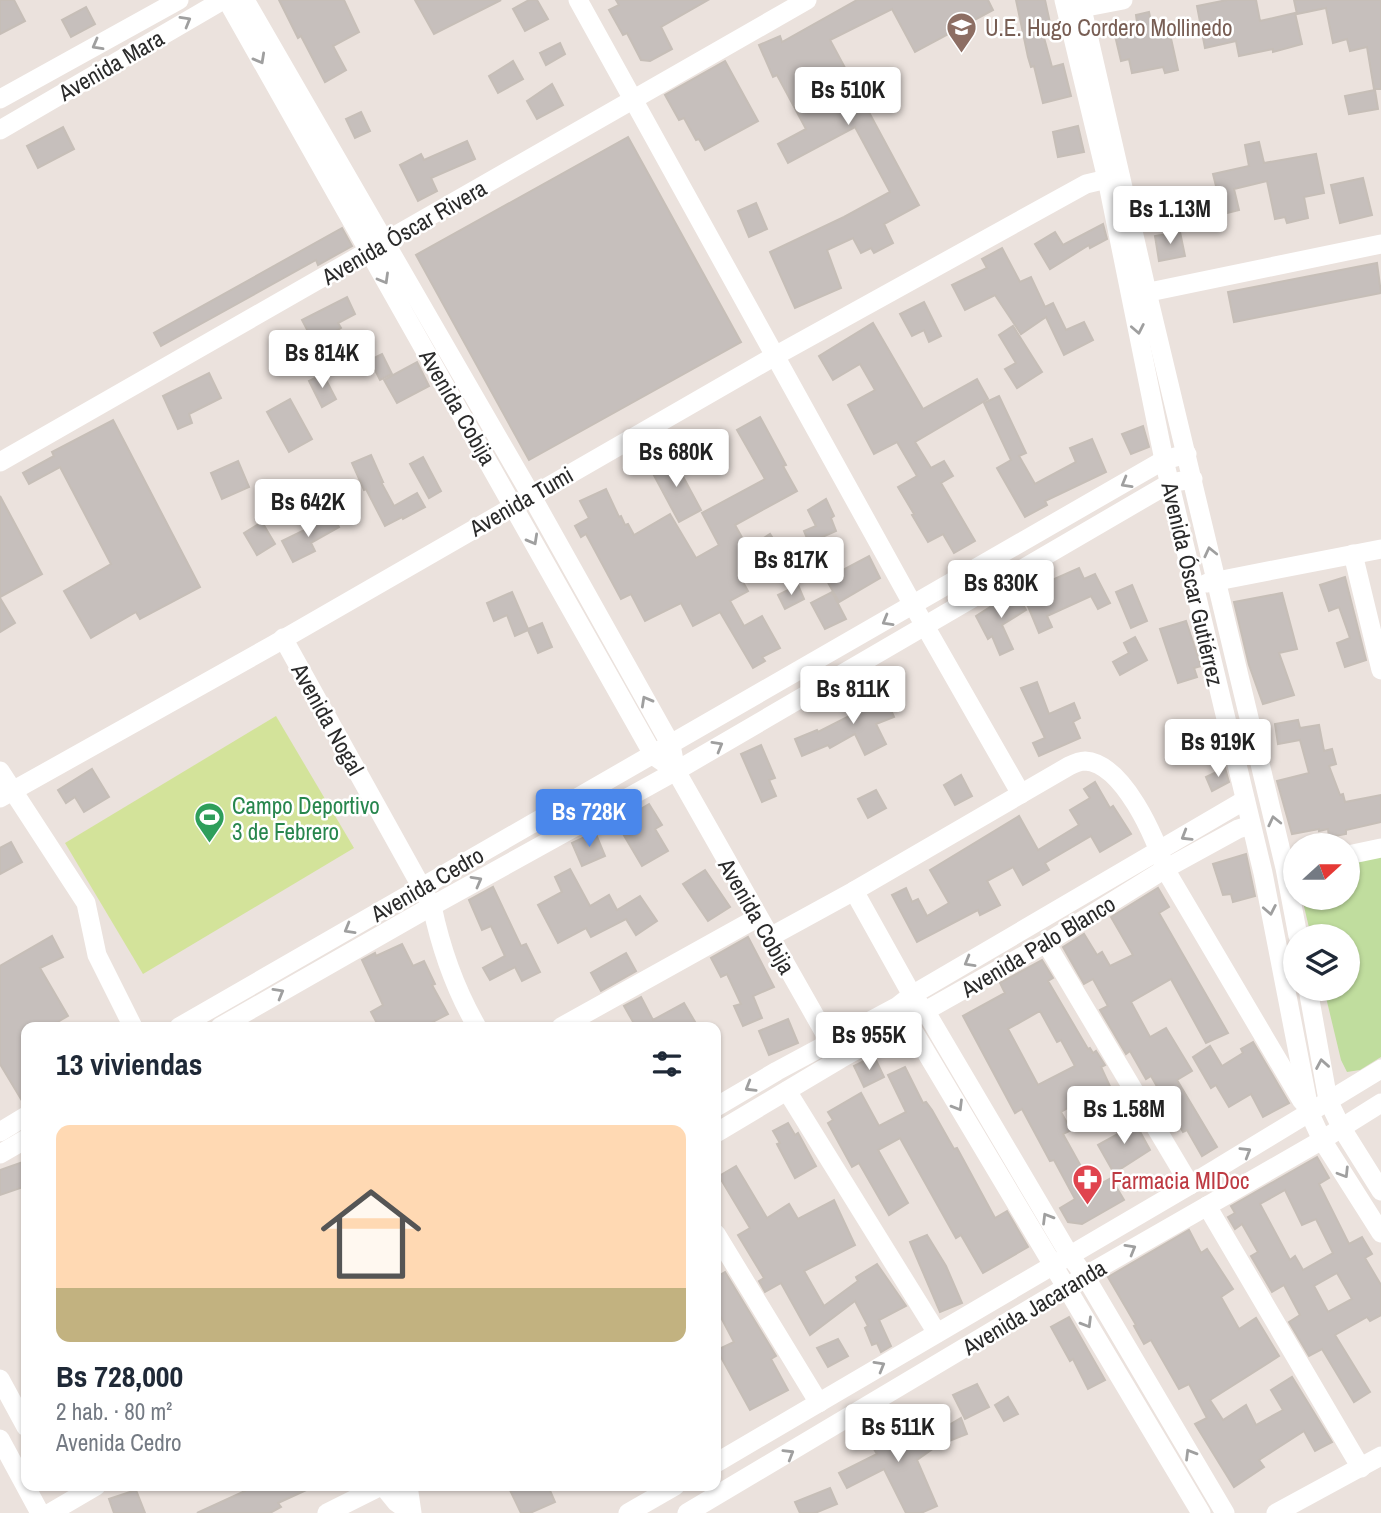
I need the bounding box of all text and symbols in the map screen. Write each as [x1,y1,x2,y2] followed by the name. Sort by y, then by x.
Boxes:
[945,10,979,54] school or university icon: U.E. Hugo Cordero Mollinedo
[985,12,1232,43] place label: U.E. Hugo Cordero Mollinedo
[178,17,191,30] one-way arrow
[52,22,170,108] street label: Avenida Mara
[92,37,105,50] one-way arrow
[252,52,265,65] one-way arrow
[783,68,913,127] pin: Bs 510K
[811,74,885,105] text: Bs 510K
[315,172,492,292] street label: Avenida Óscar Rivera
[1098,187,1242,246] pin: Bs 1.13M
[1129,193,1211,224] text: Bs 1.13M
[376,271,389,284] one-way arrow
[1130,323,1145,335] one-way arrow
[257,330,387,390] pin: Bs 814K
[285,337,359,368] text: Bs 814K
[412,343,504,471] street label: Avenida Cobija
[611,430,741,489] pin: Bs 680K
[639,436,713,467] text: Bs 680K
[463,459,579,544] street label: Avenida Tumi
[1121,474,1134,487] one-way arrow
[1154,478,1232,689] street label: Avenida Óscar Gutiérrez
[243,480,373,539] pin: Bs 642K
[271,486,345,517] text: Bs 642K
[525,533,538,546] one-way arrow
[726,538,856,597] pin: Bs 817K
[754,544,828,575] text: Bs 817K
[1204,547,1218,559] one-way arrow
[936,560,1066,620] pin: Bs 830K
[964,567,1038,598] text: Bs 830K
[881,613,894,626] one-way arrow
[284,657,371,780] street label: Avenida Nogal
[788,666,918,726] pin: Bs 811K
[816,673,890,704] text: Bs 811K
[641,696,654,709] one-way arrow
[1153,720,1283,779] pin: Bs 919K
[1181,726,1255,757] text: Bs 919K
[711,741,724,754] one-way arrow
[232,790,380,847] place label: Campo Deportivo 3 de Febrero
[524,790,654,849] pin: Bs 728K
[552,796,626,827] text: Bs 728K
[192,801,226,845] sports icon: Campo Deportivo 3 de Febrero
[1268,816,1282,828] one-way arrow
[1181,827,1194,840] one-way arrow
[1283,833,1360,910] north arrow
[1283,833,1360,1001] map controls
[364,839,489,929] street label: Avenida Cedro
[711,852,803,980] street label: Avenida Cobija
[470,876,482,889] one-way arrow
[954,888,1121,1005] street label: Avenida Palo Blanco
[1262,904,1277,916] one-way arrow
[344,921,356,934] one-way arrow
[1283,924,1360,1001] button: layers
[963,954,976,967] one-way arrow
[272,988,285,1001] one-way arrow
[804,1012,934,1072] pin: Bs 955K
[832,1019,906,1050] text: Bs 955K
[56,1044,202,1084] text: 13 viviendas
[648,1045,686,1083] icon: filters
[1315,1058,1330,1070] one-way arrow
[744,1079,757,1092] one-way arrow
[1052,1086,1196,1146] pin: Bs 1.58M
[1083,1093,1165,1124] text: Bs 1.58M
[950,1099,963,1112] one-way arrow
[1238,1147,1251,1160] one-way arrow
[1071,1163,1105,1207] pharmacy icon: Farmacia MIDoc
[1111,1165,1249,1196] place label: Farmacia MIDoc
[1335,1166,1348,1179] one-way arrow
[308,1171,434,1297] icon: home
[1042,1212,1055,1225] one-way arrow
[1124,1244,1136,1257] one-way arrow
[956,1252,1112,1363] street label: Avenida Jacaranda
[1079,1315,1092,1328] one-way arrow
[56,1356,183,1396] text: Bs 728,000
[873,1362,886,1375] one-way arrow
[56,1396,172,1427] text: 2 hab. · 80 m²
[833,1404,963,1464] pin: Bs 511K
[861,1411,935,1442] text: Bs 511K
[56,1427,182,1458] text: Avenida Cedro
[781,1449,794,1462] one-way arrow
[1185,1449,1198,1462] one-way arrow

